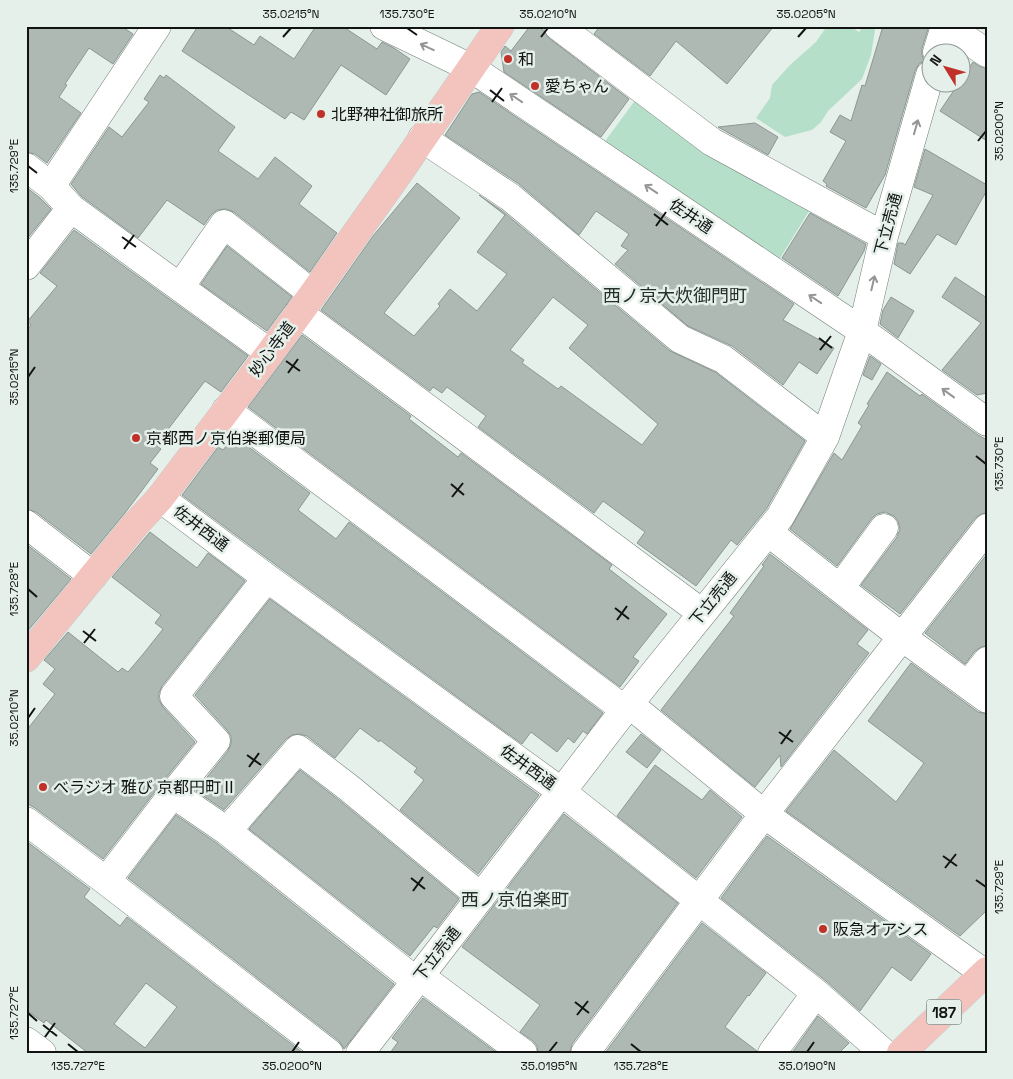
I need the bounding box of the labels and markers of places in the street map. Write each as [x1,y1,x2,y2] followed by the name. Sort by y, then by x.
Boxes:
[518,49,534,70] place label: 和
[502,53,514,65] marker: 和
[545,76,609,97] place label: 愛ちゃん
[529,80,541,92] marker: 愛ちゃん
[331,104,443,125] place label: 北野神社御旅所
[315,108,327,120] marker: 北野神社御旅所
[146,428,306,449] place label: 京都西ノ京伯楽郵便局
[130,432,142,444] marker: 京都西ノ京伯楽郵便局
[53,777,237,798] place label: べラジオ 雅び 京都円町Ⅱ
[37,781,49,793] marker: べラジオ 雅び 京都円町Ⅱ
[833,919,928,940] place label: 阪急オアシス
[817,923,829,935] marker: 阪急オアシス

